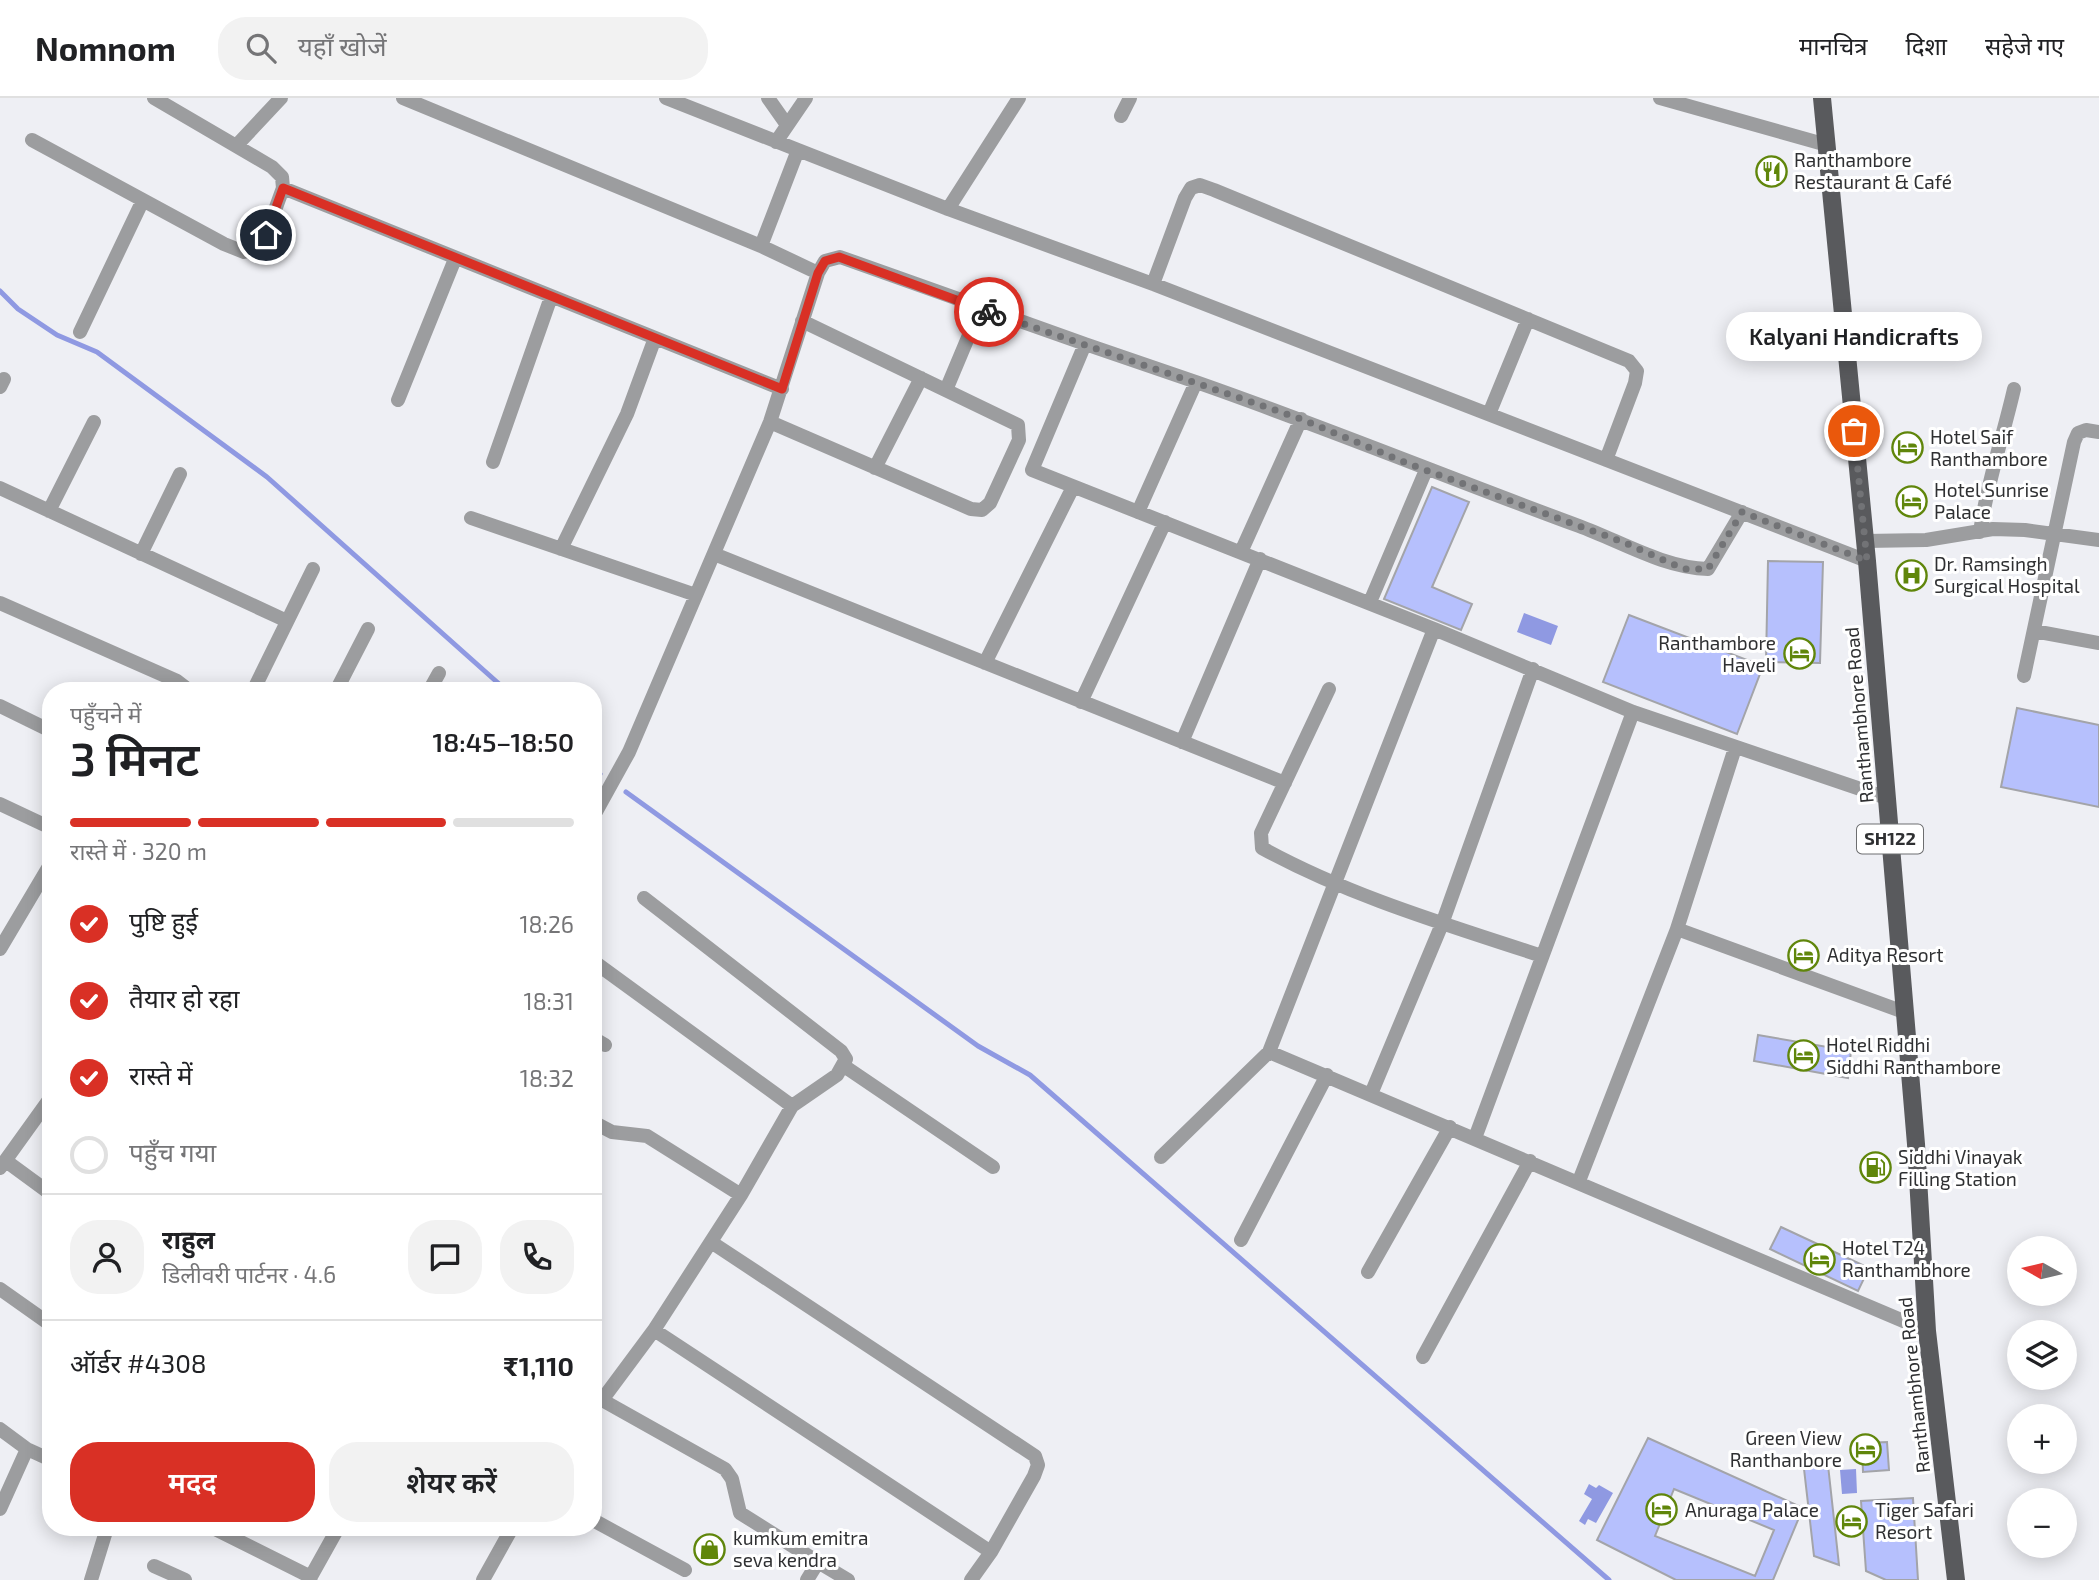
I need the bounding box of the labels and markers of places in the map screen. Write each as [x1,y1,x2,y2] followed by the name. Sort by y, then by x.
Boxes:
[1794,148,1952,193] place label: Ranthambore Restaurant & Café
[1754,154,1788,188] restaurant icon: Ranthambore Restaurant & Café
[236,205,296,265] pin
[1726,312,1982,361] callout: Kalyani Handicrafts
[1824,401,1884,461] pin
[1930,425,2048,470] place label: Hotel Saif Ranthambore
[1890,431,1924,465] hotel icon: Hotel Saif Ranthambore
[1934,478,2049,523] place label: Hotel Sunrise Palace
[1894,484,1928,518] hotel icon: Hotel Sunrise Palace
[1934,552,2080,597] place label: Dr. Ramsingh Surgical Hospital
[1894,558,1928,592] hospital icon: Dr. Ramsingh Surgical Hospital
[1658,631,1776,676] place label: Ranthambore Haveli
[1782,637,1816,671] hotel icon: Ranthambore Haveli
[1787,938,1821,972] hotel icon: Aditya Resort
[1827,943,1943,966] place label: Aditya Resort
[1826,1033,2001,1078] place label: Hotel Riddhi Siddhi Ranthambore
[1786,1039,1820,1073] hotel icon: Hotel Riddhi Siddhi Ranthambore
[1898,1145,2023,1190] place label: Siddhi Vinayak Filling Station
[1858,1151,1892,1185] fuel station icon: Siddhi Vinayak Filling Station
[1842,1236,1971,1281] place label: Hotel T24 Ranthambhore
[1802,1242,1836,1276] hotel icon: Hotel T24 Ranthambhore
[1730,1426,1842,1471] place label: Green View Ranthanbore
[1848,1432,1882,1466] hotel icon: Green View Ranthanbore
[1645,1493,1679,1527] hotel icon: Anuraga Palace
[1685,1498,1819,1521] place label: Anuraga Palace
[1875,1498,1974,1543] place label: Tiger Safari Resort
[1835,1504,1869,1538] hotel icon: Tiger Safari Resort
[733,1526,868,1571] place label: kumkum emitra seva kendra
[693,1532,727,1566] shop icon: kumkum emitra seva kendra

